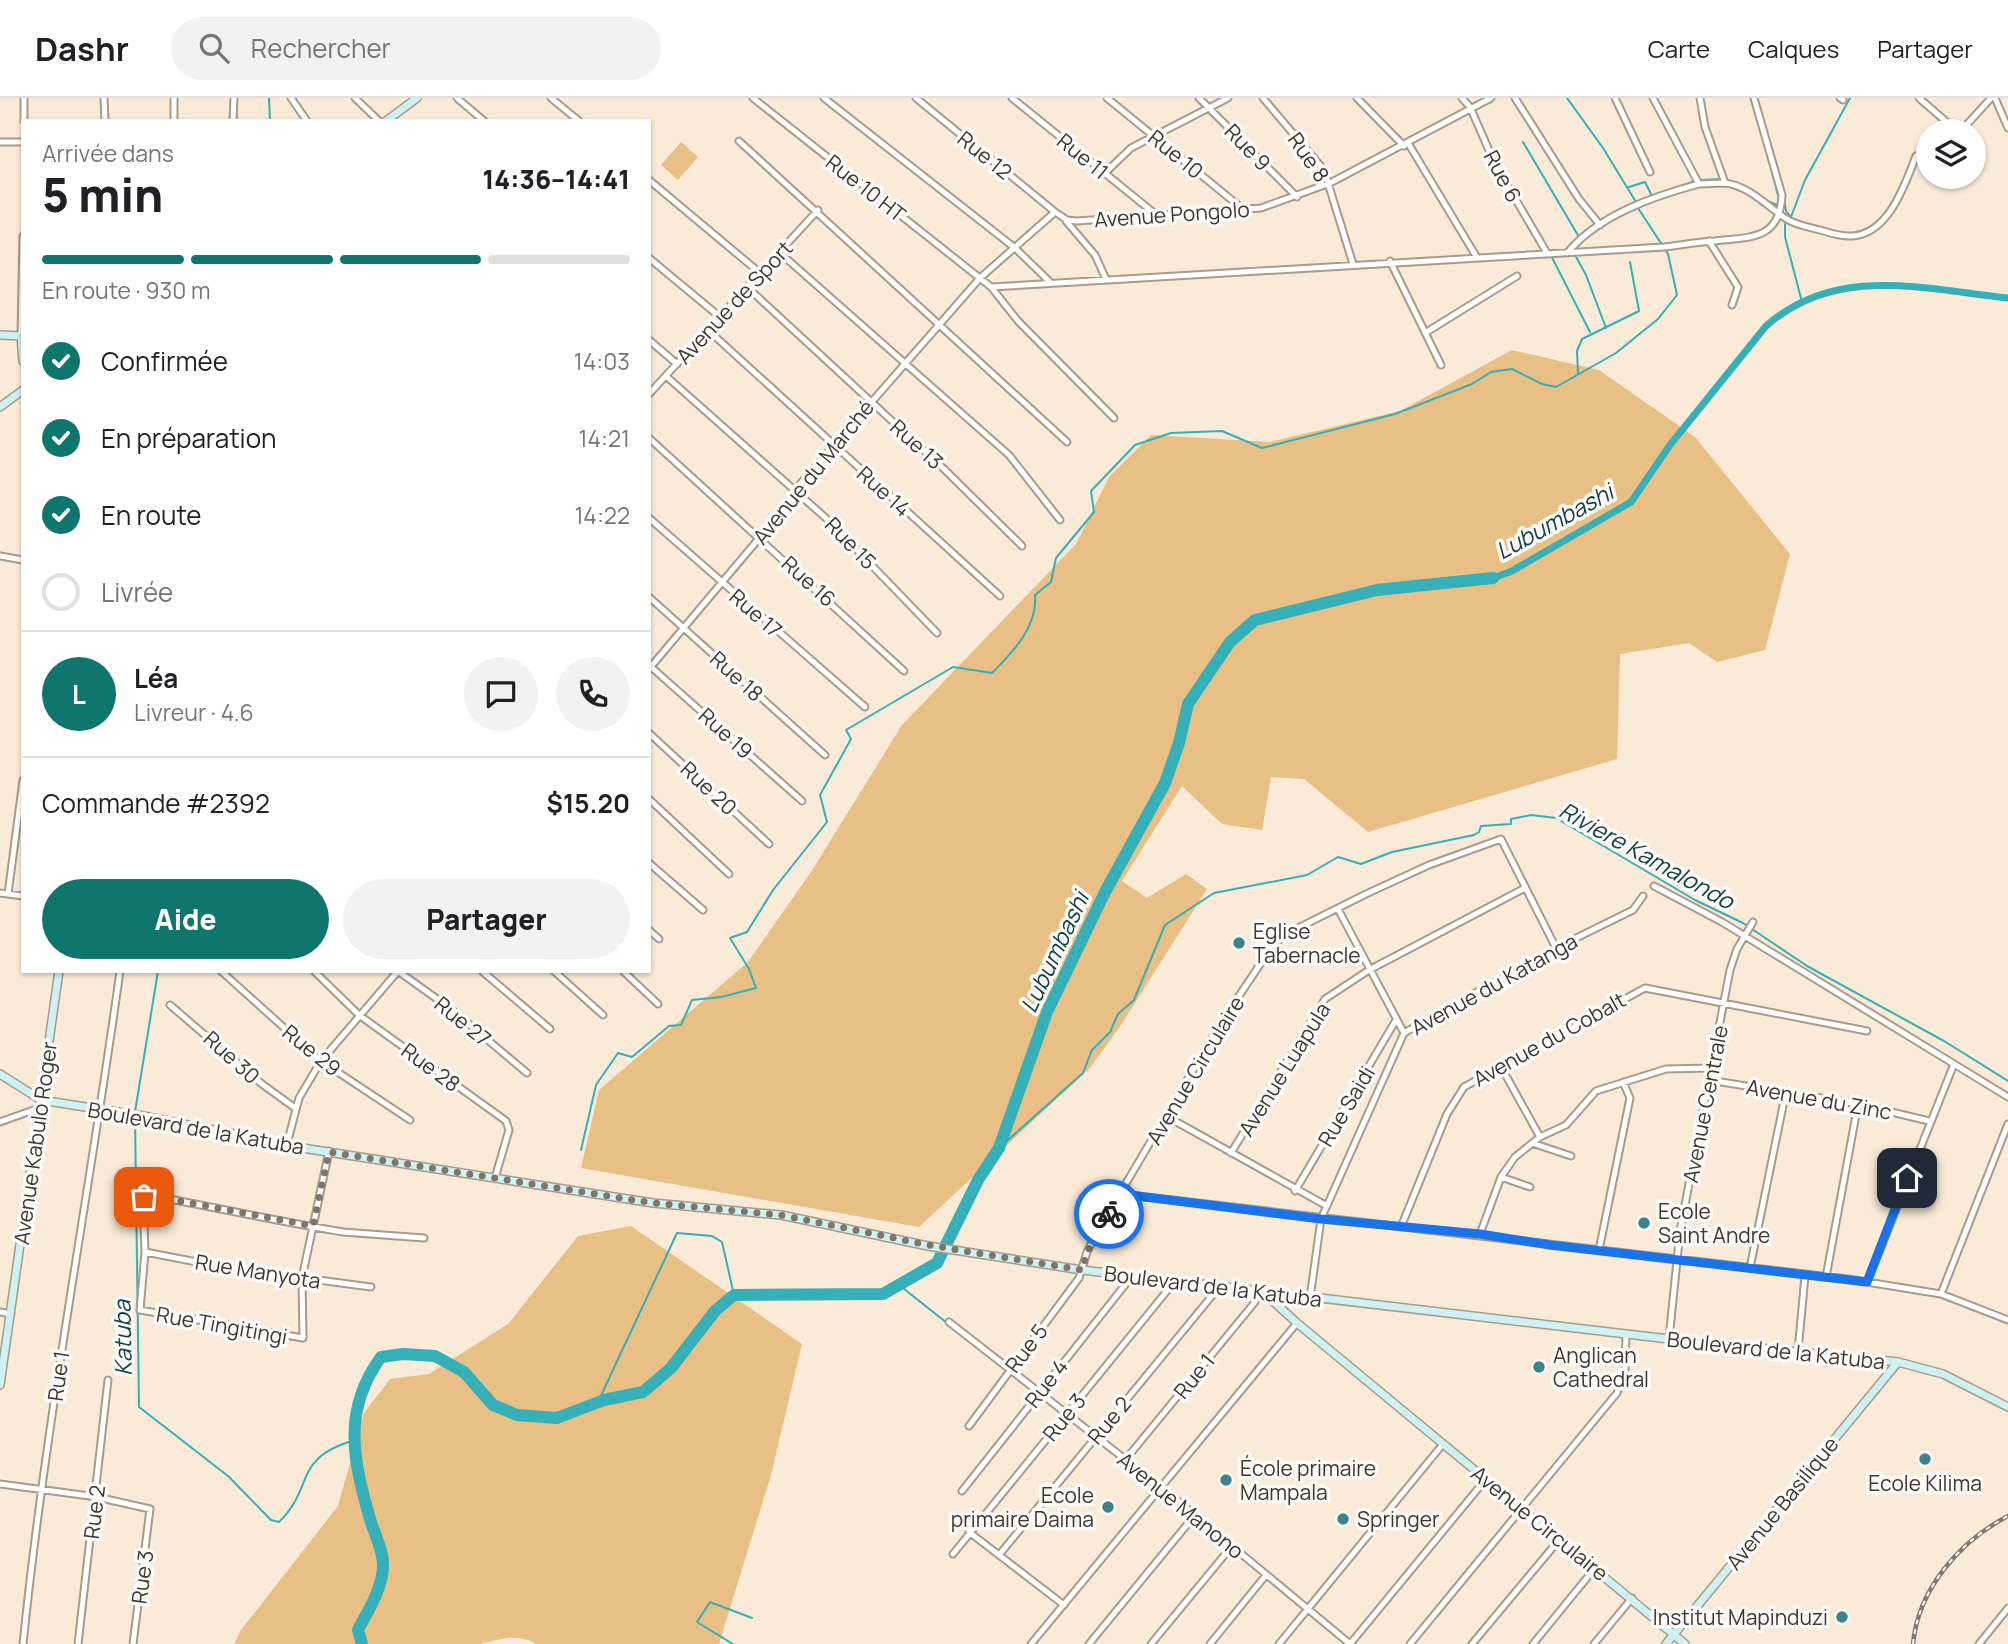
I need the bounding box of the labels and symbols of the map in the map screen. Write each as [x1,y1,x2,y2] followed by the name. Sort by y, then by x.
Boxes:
[1219,117,1277,177] street label: Rue 9
[1143,123,1209,185] street label: Rue 10
[952,124,1018,186] street label: Rue 12
[1051,127,1115,185] street label: Rue 11
[1282,127,1336,187] street label: Rue 8
[1478,145,1528,207] street label: Rue 6
[820,148,912,228] street label: Rue 10 HT
[1093,195,1251,233] street label: Avenue Pongolo
[670,234,798,370] street label: Avenue de Sport
[746,394,880,550] street label: Avenue du Marché
[885,413,949,475] street label: Rue 13
[851,460,917,522] street label: Rue 14
[1490,474,1621,566] water label: Lubumbashi
[819,511,883,575] street label: Rue 15
[776,549,842,613] street label: Rue 16
[724,582,788,644] street label: Rue 17
[704,645,770,707] street label: Rue 18
[693,701,759,765] street label: Rue 19
[675,755,743,821] street label: Rue 20
[1554,794,1741,917] water label: Riviere Kamalondo
[1012,884,1097,1018] water label: Lubumbashi
[1253,917,1361,969] place label: Eglise Tabernacle
[1406,927,1582,1041] street label: Avenue du Katanga
[1231,935,1247,951] marker: Eglise Tabernacle
[1468,986,1630,1092] street label: Avenue du Cobalt
[429,990,497,1052] street label: Rue 27
[1140,991,1250,1149] street label: Avenue Circulaire
[1232,997,1336,1141] street label: Avenue Luapula
[277,1018,347,1082] street label: Rue 29
[1676,1023,1734,1185] street label: Avenue Centrale
[198,1024,266,1090] street label: Rue 30
[396,1036,466,1098] street label: Rue 28
[7,1039,63,1246] street label: Avenue Kabulo Roger
[1311,1061,1381,1151] street label: Rue Saidi
[1744,1072,1894,1126] street label: Avenue du Zinc
[86,1095,306,1161] street label: Boulevard de la Katuba
[1877,1148,1937,1208] pin
[114,1167,174,1227] pin
[1074,1179,1144,1249] courier
[1658,1197,1770,1249] place label: Ecole Saint Andre
[1636,1215,1652,1231] marker: Ecole Saint Andre
[193,1247,323,1295] street label: Rue Manyota
[1103,1259,1323,1313] street label: Boulevard de la Katuba
[105,1299,139,1376] water label: Katuba
[154,1300,290,1350] street label: Rue Tingitingi
[998,1318,1054,1378] street label: Rue 5
[1666,1325,1886,1375] street label: Boulevard de la Katuba
[1553,1341,1649,1393] place label: Anglican Cathedral
[1167,1348,1221,1404] street label: Rue 1
[41,1349,75,1403] street label: Rue 1
[1018,1353,1074,1413] street label: Rue 4
[1531,1359,1547,1375] marker: Anglican Cathedral
[1036,1387,1092,1447] street label: Rue 3
[1081,1390,1137,1450] street label: Rue 2
[1720,1431,1844,1575] street label: Avenue Basilique
[1112,1445,1250,1565] street label: Avenue Manono
[1917,1451,1933,1467] marker: Ecole Kilima
[1240,1454,1376,1506] place label: École primaire Mampala
[1466,1459,1614,1587] street label: Avenue Circulaire
[1868,1469,1982,1497] place label: Ecole Kilima
[1218,1472,1234,1488] marker: École primaire Mampala
[951,1481,1094,1533] place label: Ecole primaire Daima
[77,1483,111,1541] street label: Rue 2
[1100,1499,1116,1515] marker: Ecole primaire Daima
[1357,1505,1440,1533] place label: Springer
[1335,1511,1351,1527] marker: Springer
[124,1548,160,1606] street label: Rue 3
[1653,1603,1828,1631] place label: Institut Mapinduzi
[1834,1609,1850,1625] marker: Institut Mapinduzi

